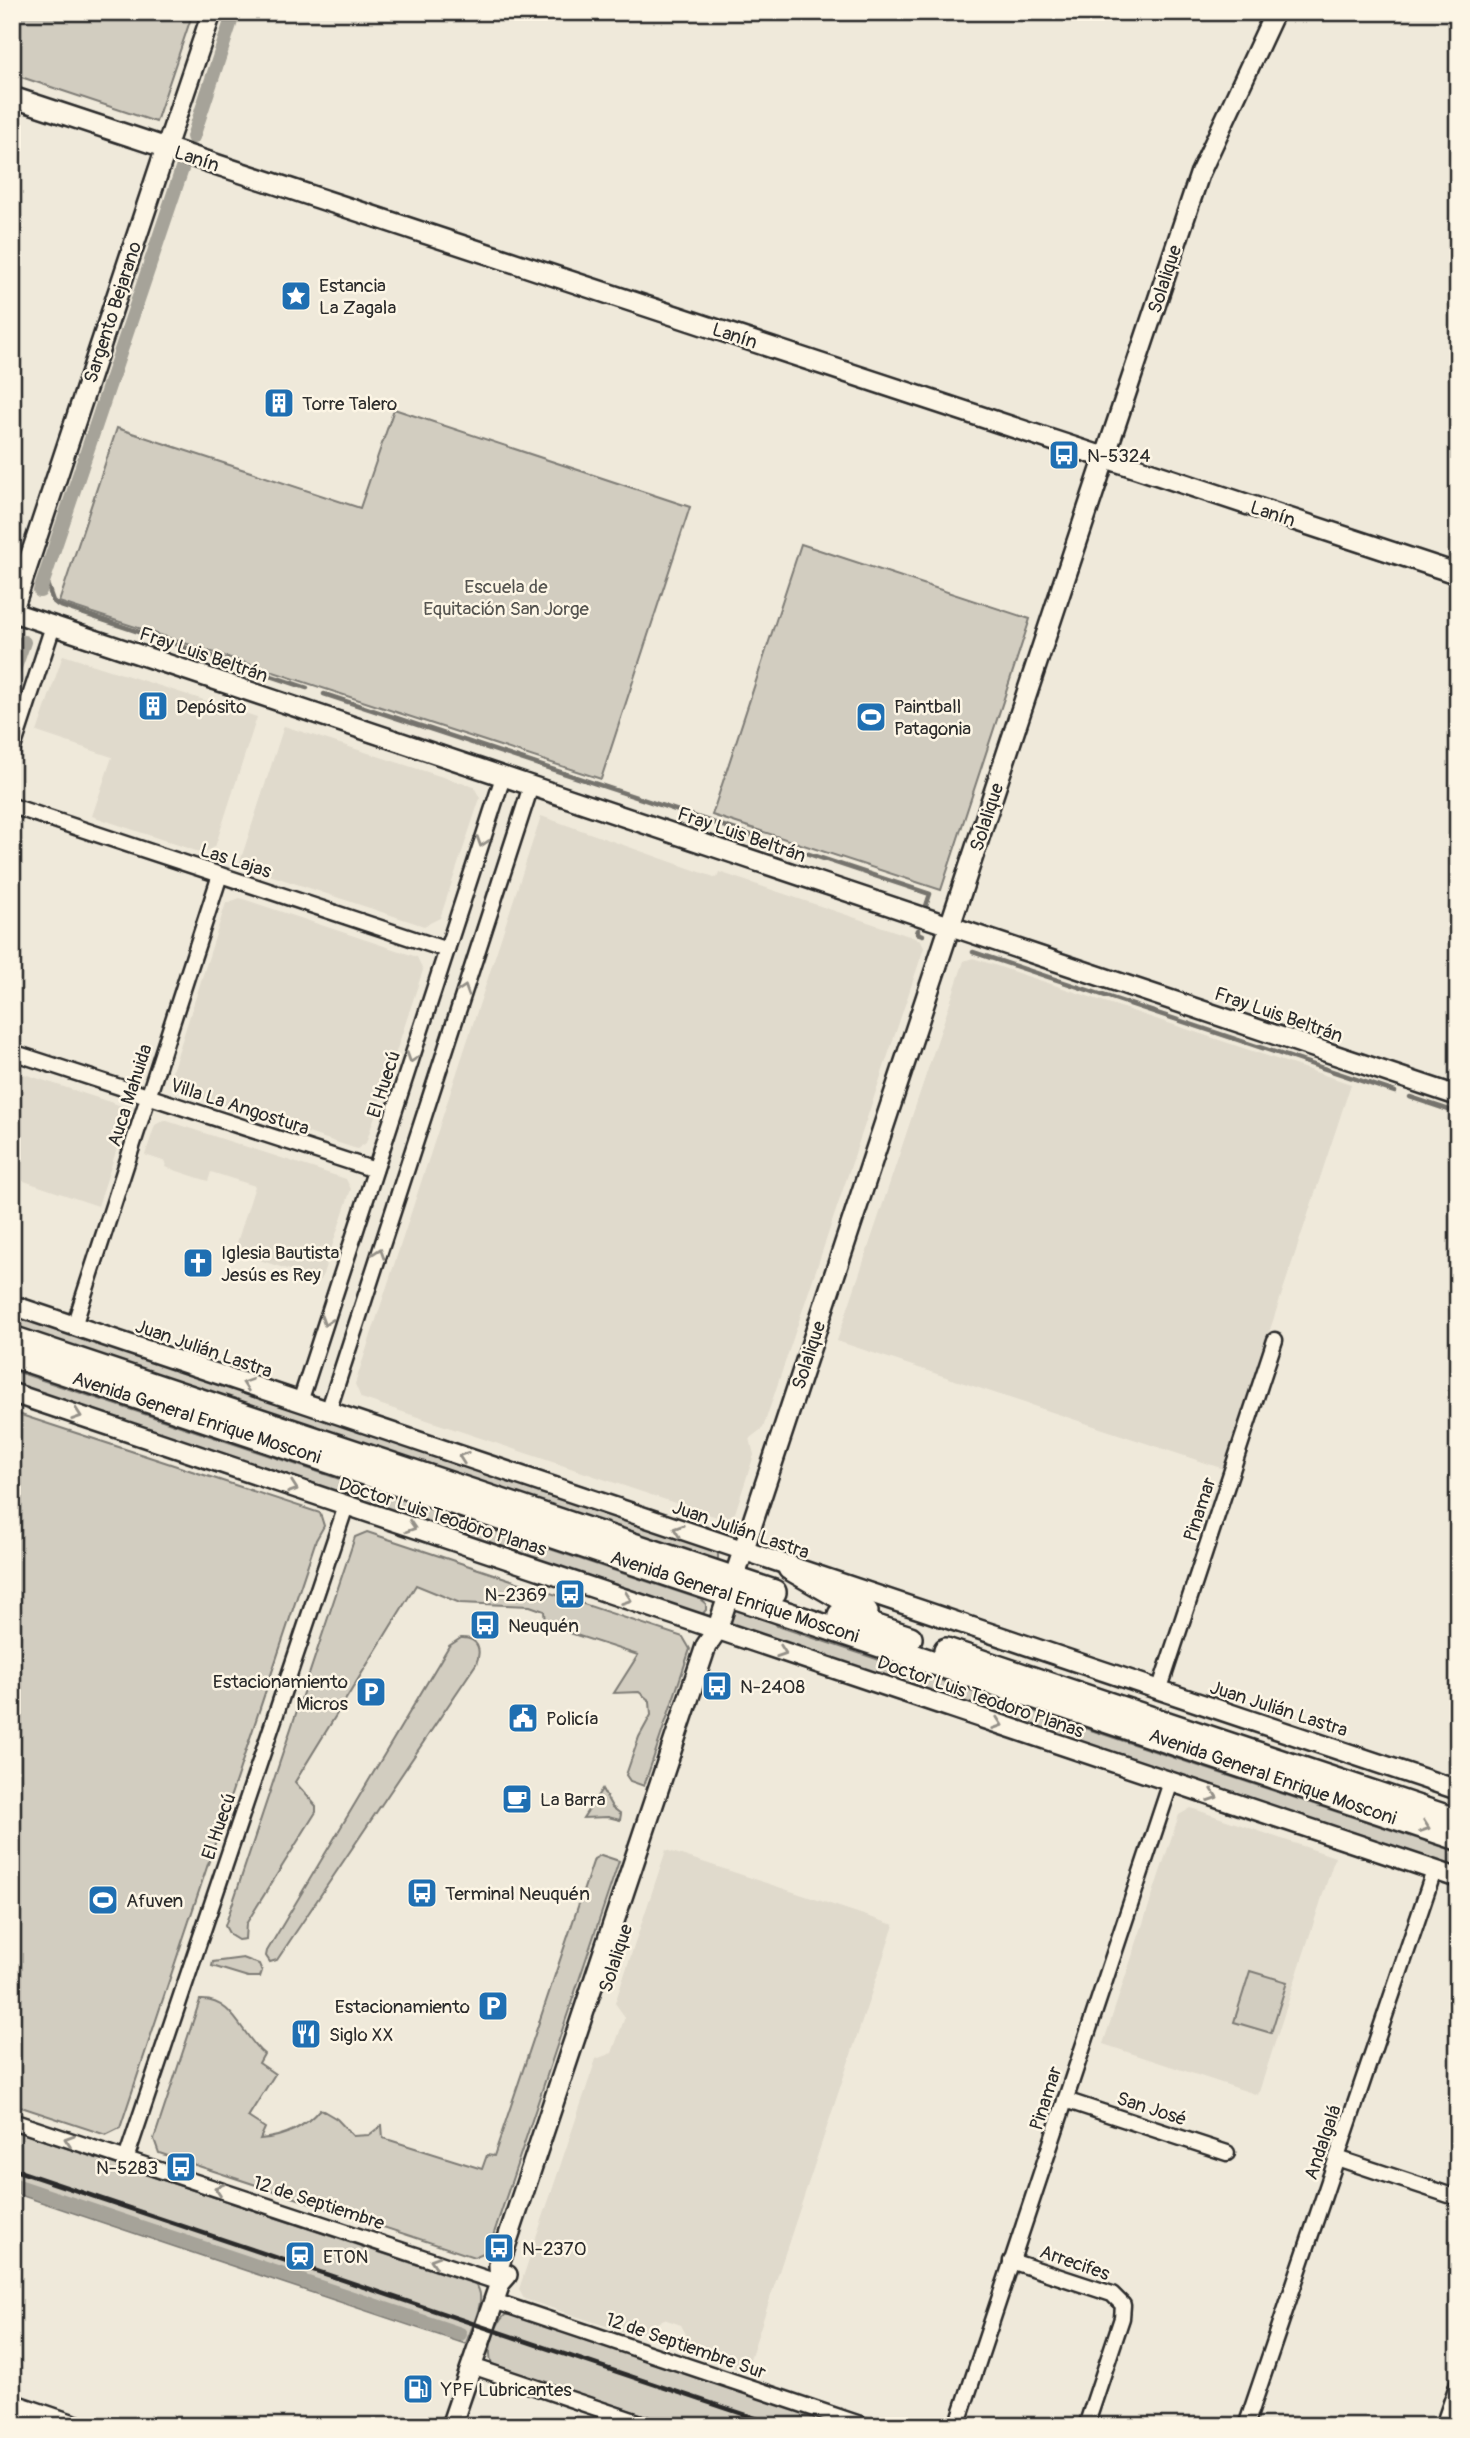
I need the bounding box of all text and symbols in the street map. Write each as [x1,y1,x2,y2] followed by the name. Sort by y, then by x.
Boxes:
[171,140,222,177] street label: Lanín
[79,238,147,386] street label: Sargento Bejarano
[1143,242,1187,316] street label: Solalique
[319,274,396,320] place label: Estancia La Zagala
[279,279,313,313] place icon: Estancia La Zagala
[709,317,760,354] street label: Lanín
[262,386,296,420] building icon: Torre Talero
[302,392,397,416] place label: Torre Talero
[1047,438,1081,472] bus stop icon: N-5324
[1087,444,1150,468] place label: N-5324
[1247,495,1298,532] street label: Lanín
[423,575,589,621] park label: Escuela de Equitación San Jorge
[136,622,271,688] street label: Fray Luis Beltrán
[136,689,170,723] building icon: Depósito
[176,695,246,719] place label: Depósito
[894,695,971,741] place label: Paintball Patagonia
[854,700,888,734] sports icon: Paintball Patagonia
[965,780,1009,854] street label: Solalique
[674,802,809,868] street label: Fray Luis Beltrán
[476,835,491,847] one-way arrow
[197,838,275,884] street label: Las Lajas
[1211,982,1346,1048] street label: Fray Luis Beltrán
[456,985,471,997] one-way arrow
[102,1041,158,1150] street label: Auca Mahuida
[362,1048,406,1121] street label: El Huecú
[406,1051,420,1064] one-way arrow
[167,1073,312,1141] street label: Villa La Angostura
[221,1241,340,1287] place label: Iglesia Bautista Jesús es Rey
[181,1246,215,1280] church icon: Iglesia Bautista Jesús es Rey
[371,1248,385,1260] one-way arrow
[132,1314,276,1384] street label: Juan Julián Lastra
[320,1315,335,1327] one-way arrow
[787,1318,831,1392] street label: Solalique
[69,1366,324,1470] street label: Avenida General Enrique Mosconi
[241,1378,253,1393] one-way arrow
[70,1407,83,1421] one-way arrow
[457,1451,469,1465] one-way arrow
[336,1472,550,1562] street label: Doctor Luis Teodoro Planas
[1178,1474,1222,1544] street label: Pinamar
[286,1480,298,1494] one-way arrow
[669,1495,813,1565] street label: Juan Julián Lastra
[404,1519,416,1533] one-way arrow
[673,1524,685,1538] one-way arrow
[607,1545,862,1649] street label: Avenida General Enrique Mosconi
[553,1577,587,1611] bus stop icon: N-2369
[485,1583,547,1607] place label: N-2369
[620,1591,632,1606] one-way arrow
[468,1608,502,1642] bus stop icon: Neuquén
[508,1614,579,1638] place label: Neuquén
[776,1643,788,1658] one-way arrow
[874,1650,1088,1744] street label: Doctor Luis Teodoro Planas
[700,1669,734,1703] bus stop icon: N-2408
[213,1670,348,1716] place label: Estacionamiento Micros
[354,1675,388,1709] parking icon: Estacionamiento Micros
[740,1675,805,1699] place label: N-2408
[1207,1675,1351,1743] street label: Juan Julián Lastra
[506,1701,540,1735] public building icon: Policía
[546,1707,599,1731] place label: Policía
[991,1716,1003,1730] one-way arrow
[1146,1723,1400,1831] street label: Avenida General Enrique Mosconi
[500,1782,534,1816] cafe icon: La Barra
[540,1788,606,1812] place label: La Barra
[1207,1788,1219,1802] one-way arrow
[196,1790,242,1863] street label: El Huecú
[1419,1819,1431,1834] one-way arrow
[405,1876,439,1910] bus stop icon: Terminal Neuquén
[445,1882,590,1906] place label: Terminal Neuquén
[86,1883,120,1917] sports icon: Afuven
[126,1889,183,1913] place label: Afuven
[594,1921,638,1995] street label: Solalique
[476,1989,510,2023] parking icon: Estacionamiento
[335,1995,470,2019] place label: Estacionamiento
[289,2017,323,2051] restaurant icon: Siglo XX
[329,2023,393,2047] place label: Siglo XX
[1024,2063,1068,2133] street label: Pinamar
[1114,2086,1190,2132] street label: San José
[1299,2102,1347,2183] street label: Andalgalá
[64,2133,76,2148] one-way arrow
[164,2150,198,2184] bus stop icon: N-5283
[96,2156,158,2180] place label: N-5283
[250,2170,388,2236] street label: 12 de Septiembre
[214,2183,226,2197] one-way arrow
[482,2231,516,2265] bus stop icon: N-2370
[522,2237,587,2261] place label: N-2370
[283,2239,317,2273] station icon: ETON
[1037,2240,1113,2286] street label: Arrecifes
[323,2245,368,2269] place label: ETON
[430,2255,442,2269] one-way arrow
[602,2307,769,2385] street label: 12 de Septiembre Sur
[401,2372,435,2406] fuel station icon: YPF Lubricantes
[440,2378,572,2402] place label: YPF Lubricantes

